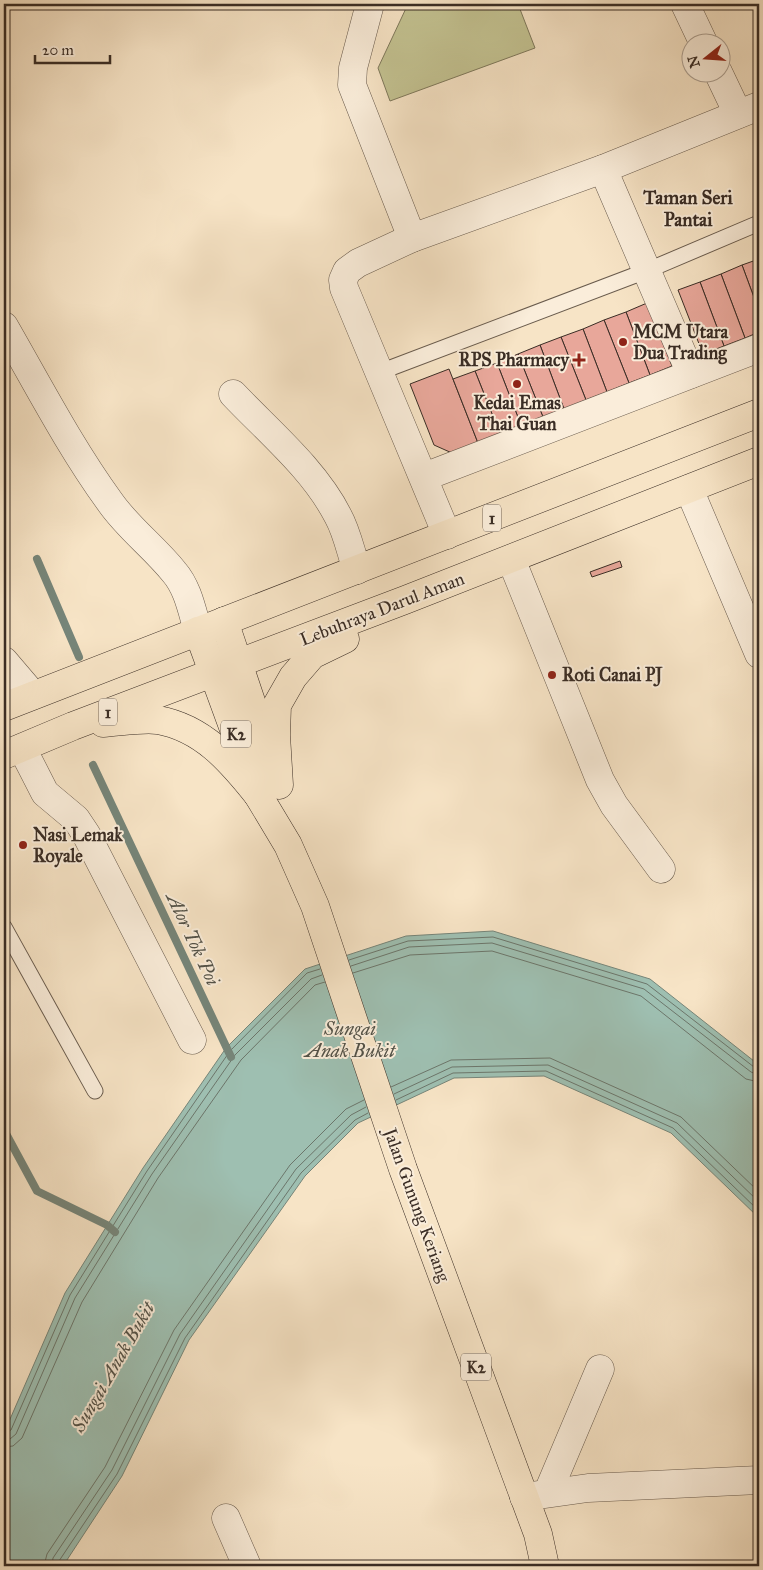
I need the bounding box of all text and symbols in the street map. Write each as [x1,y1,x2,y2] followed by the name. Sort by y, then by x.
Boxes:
[35,32,110,64] scale bar
[680,32,730,82] north arrow
[42,41,74,59] text: 20 m
[684,53,704,70] text: N
[642,186,734,231] district label: Taman Seri Pantai
[633,321,729,365] place label: MCM Utara Dua Trading
[617,336,629,348] marker: MCM Utara Dua Trading
[458,349,571,372] place label: RPS Pharmacy
[573,354,585,366] marker: RPS Pharmacy
[511,378,523,390] marker: Kedai Emas Thai Guan
[473,392,561,435] place label: Kedai Emas Thai Guan
[483,504,501,532] road number: 1
[297,567,468,651] street label: Lebuhraya Darul Aman
[562,664,663,687] place label: Roti Canai PJ
[546,669,558,681] marker: Roti Canai PJ
[99,699,117,726] road number: 1
[221,721,251,748] road number: K2
[33,824,123,868] place label: Nasi Lemak Royale
[17,839,29,851] marker: Nasi Lemak Royale
[161,887,225,990] water label: Alor Tok Poi
[303,1017,396,1062] water label: Sungai Anak Bukit
[377,1123,455,1286] street label: Jalan Gunung Keriang
[66,1297,160,1437] water label: Sungai Anak Bukit
[461,1354,491,1380] road number: K2

